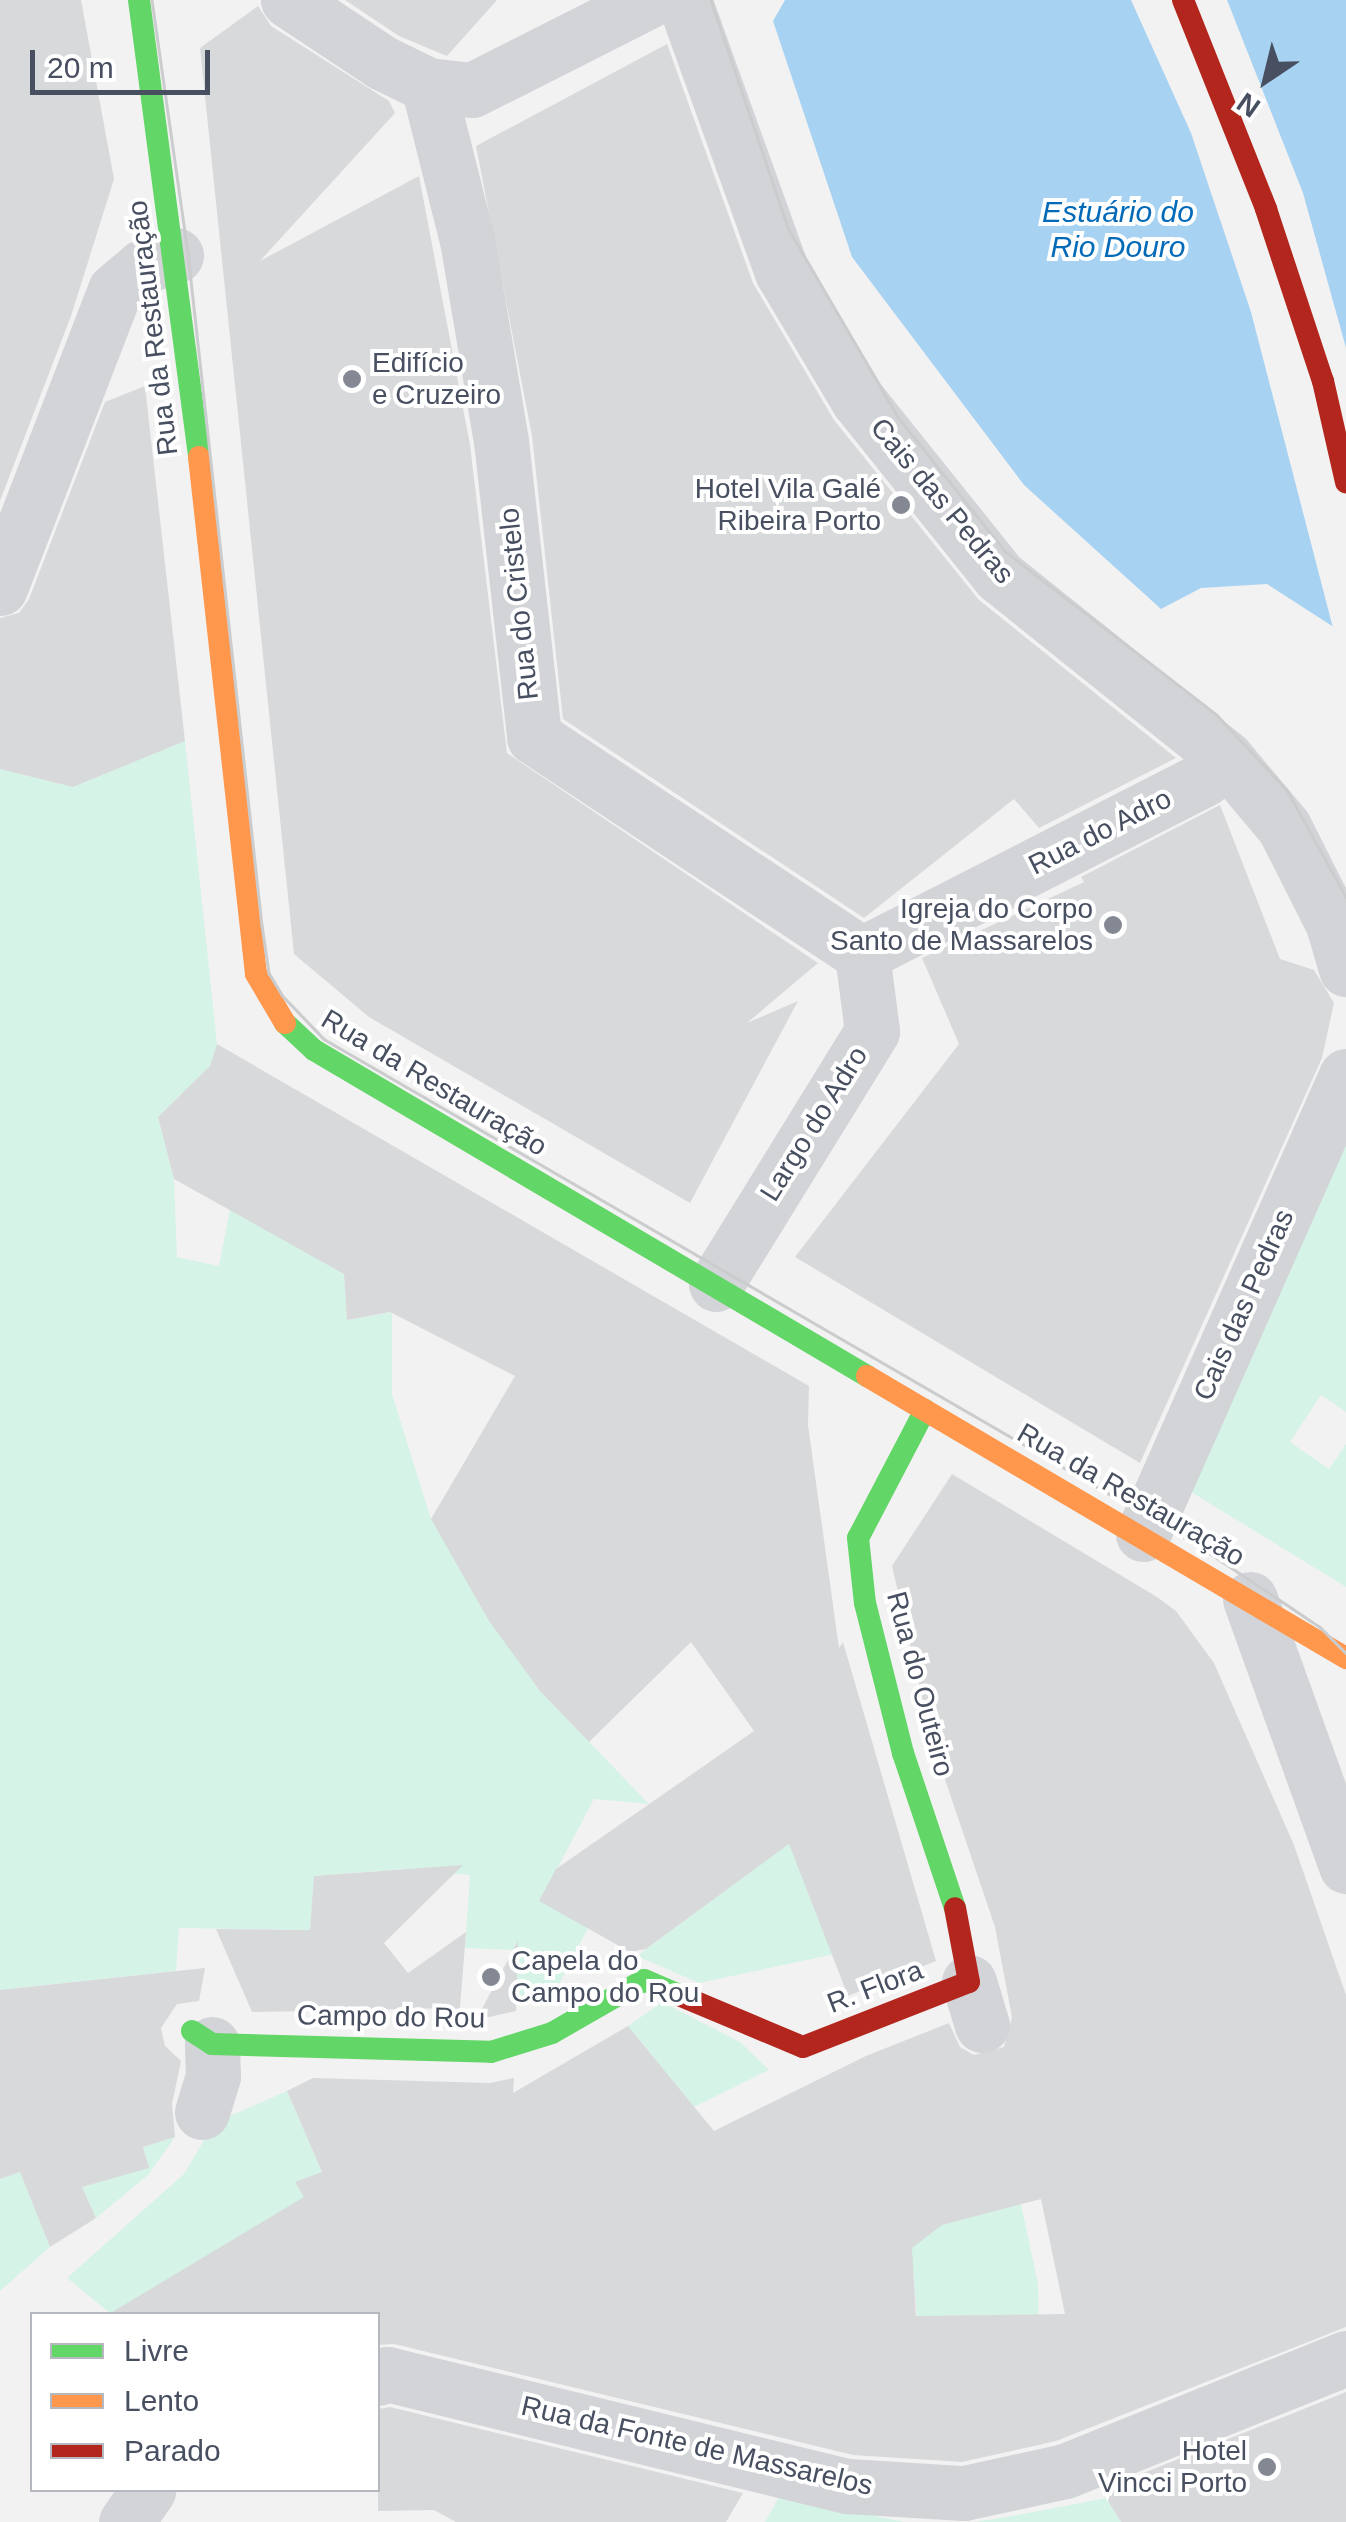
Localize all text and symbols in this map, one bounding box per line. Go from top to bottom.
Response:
scale bar [35,30,215,92]
north arrow [1216,30,1316,130]
text: 20 m [47,51,114,84]
text: N [1231,86,1266,123]
water label: Estuário do Rio Douro [1042,194,1194,264]
street label: Rua da Restauração [121,198,185,458]
place label: Edifício e Cruzeiro [372,346,501,412]
marker: Edifício e Cruzeiro [341,368,363,390]
street label: Cais das Pedras [863,412,1021,590]
place label: Hotel Vila Galé Ribeira Porto [695,472,881,538]
marker: Hotel Vila Galé Ribeira Porto [890,494,912,516]
street label: Rua do Cristelo [492,506,546,702]
street label: Rua do Adro [1022,781,1178,883]
place label: Igreja do Corpo Santo de Massarelos [830,892,1093,958]
marker: Igreja do Corpo Santo de Massarelos [1102,914,1124,936]
street label: Rua da Restauração [315,1002,553,1164]
street label: Largo do Adro [753,1040,875,1208]
street label: Cais das Pedras [1187,1204,1301,1406]
street label: Rua da Restauração [1011,1416,1251,1574]
street label: Rua do Outeiro [879,1588,961,1780]
place label: Capela do Campo do Rou [511,1944,699,2010]
street label: R. Flora [823,1953,927,2021]
marker: Capela do Campo do Rou [480,1966,502,1988]
street label: Campo do Rou [297,1999,485,2035]
legend [30,2312,380,2492]
text: Livre [124,2334,189,2367]
text: Lento [124,2384,199,2417]
street label: Rua da Fonte de Massarelos [518,2389,876,2503]
text: Parado [124,2434,221,2467]
place label: Hotel Vincci Porto [1098,2434,1247,2500]
marker: Hotel Vincci Porto [1256,2456,1278,2478]

